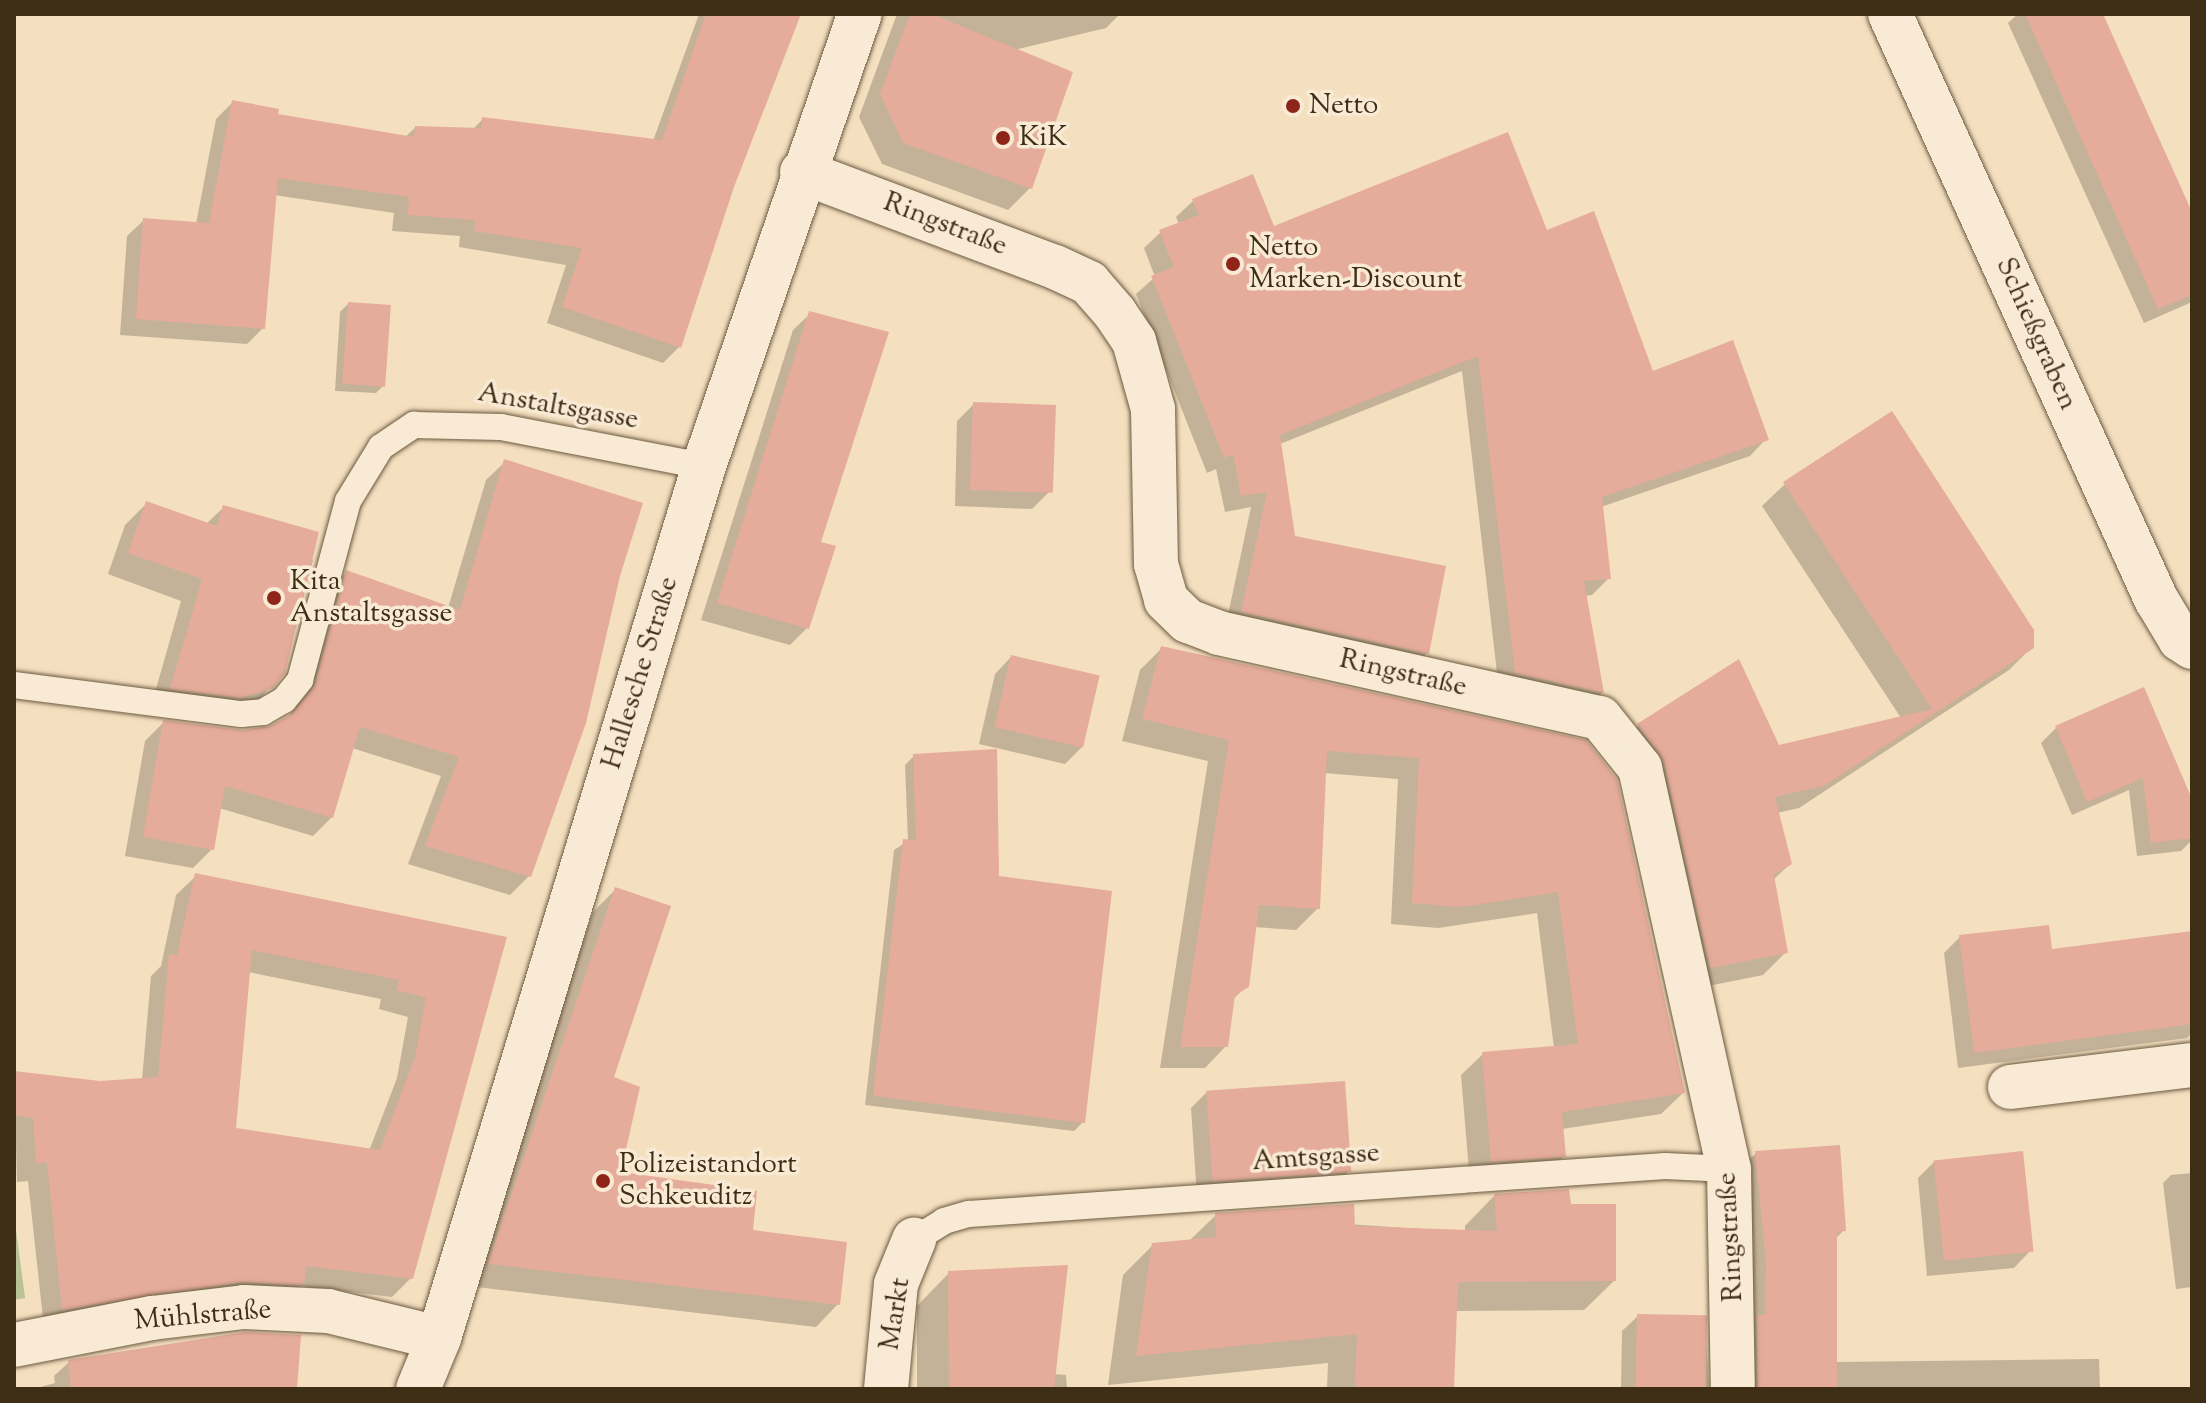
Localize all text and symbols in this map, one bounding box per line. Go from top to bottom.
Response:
place label: Netto [1309,89,1378,123]
marker: Netto [1284,97,1302,115]
place label: KiK [1019,121,1067,155]
marker: KiK [994,129,1012,147]
street label: Ringstraße [878,186,1012,264]
place label: Netto Marken-Discount [1249,231,1462,297]
street label: Schießgraben [1988,253,2084,415]
marker: Netto Marken-Discount [1224,255,1242,273]
street label: Anstaltsgasse [475,376,641,438]
place label: Kita Anstaltsgasse [290,565,453,631]
street label: Hallesche Straße [596,573,686,773]
marker: Kita Anstaltsgasse [265,589,283,607]
street label: Ringstraße [1336,643,1470,705]
street label: Amtsgasse [1251,1137,1381,1179]
place label: Polizeistandort Schkeuditz [619,1148,797,1214]
street label: Ringstraße [1711,1171,1751,1303]
marker: Polizeistandort Schkeuditz [594,1172,612,1190]
street label: Markt [874,1275,918,1353]
street label: Mühlstraße [133,1293,273,1339]

